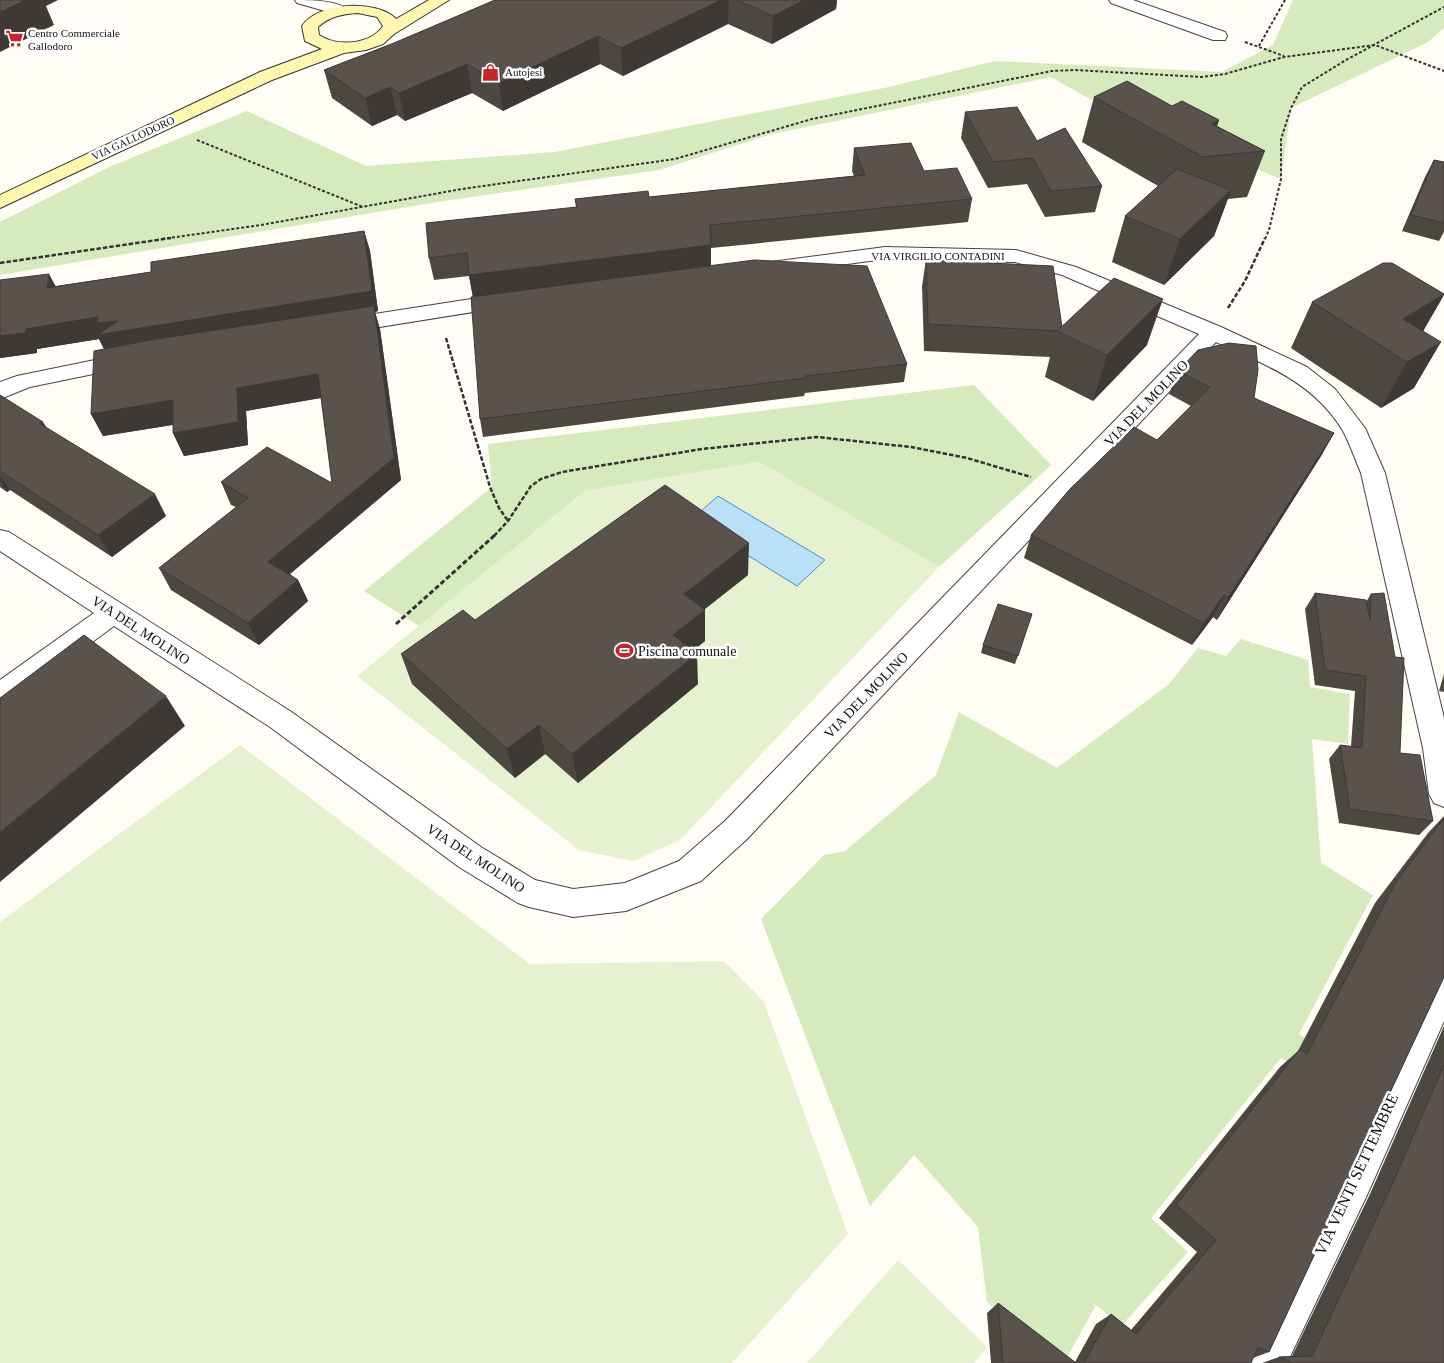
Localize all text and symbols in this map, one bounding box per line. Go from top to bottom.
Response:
place label: Centro Commerciale Gallodoro [28,27,120,52]
supermarket icon: Centro Commerciale Gallodoro [4,29,24,49]
shop icon: Autojesi [481,62,501,82]
place label: Autojesi [505,66,542,78]
street label: VIA GALLODORO [90,113,176,162]
street label: VIA VIRGILIO CONTADINI [871,250,1005,262]
street label: VIA DEL MOLINO [1101,357,1191,449]
street label: VIA DEL MOLINO [89,593,193,668]
sports icon: Piscina comunale [614,641,634,661]
place label: Piscina comunale [638,644,736,659]
street label: VIA DEL MOLINO [821,649,911,741]
street label: VIA DEL MOLINO [424,821,528,896]
street label: VIA VENTI SETTEMBRE [1311,1091,1401,1258]

